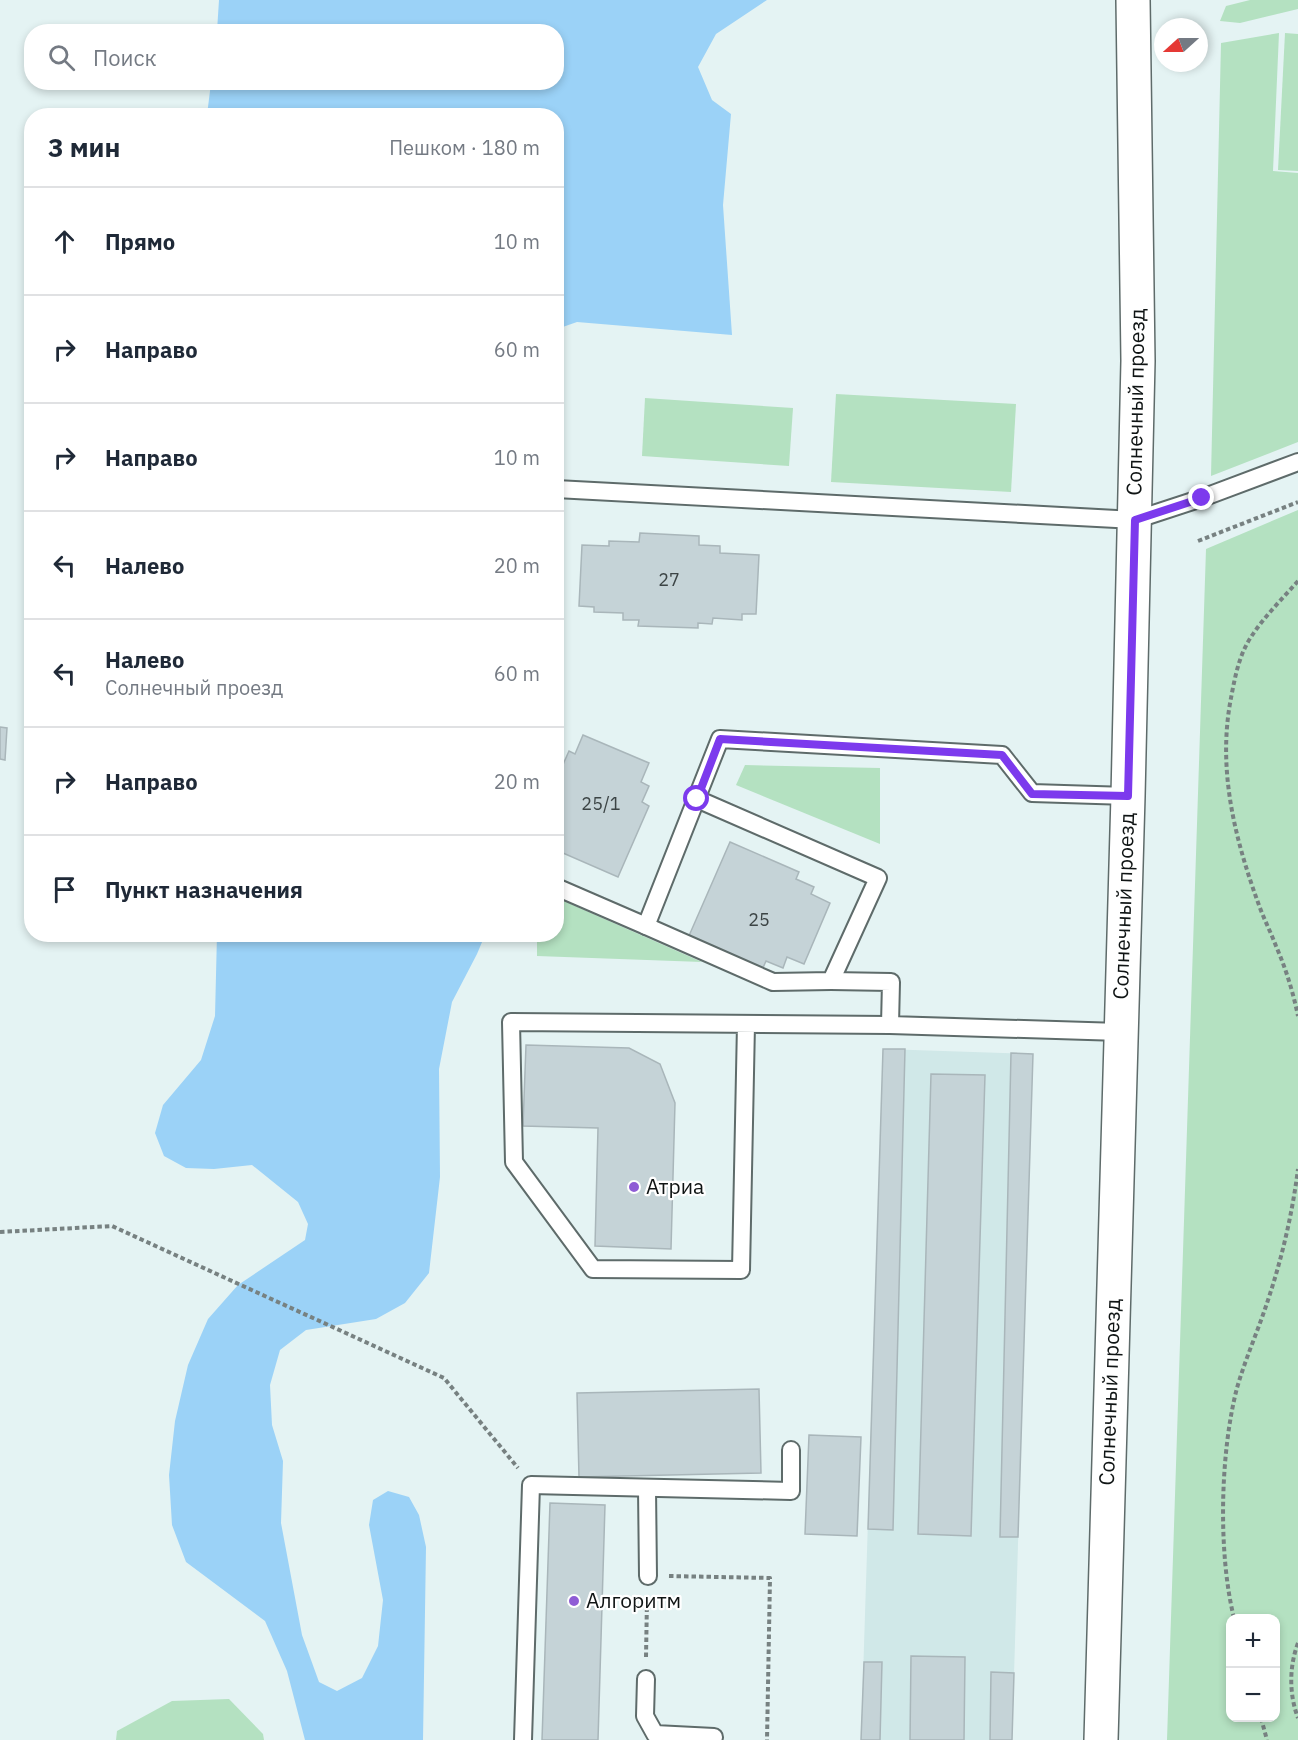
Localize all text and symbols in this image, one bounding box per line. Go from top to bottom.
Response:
north arrow [1154,18,1208,72]
search box [24,24,564,90]
icon: search [45,41,78,74]
text: Поиск [93,43,157,72]
text: 3 мин [48,130,120,164]
text: Пешком · 180 m [389,134,540,161]
icon: ahead [48,225,81,258]
text: Прямо [105,227,175,256]
text: 10 m [494,228,540,255]
street label: Солнечный проезд [1119,308,1151,496]
icon: right [48,333,81,366]
text: Направо [105,335,198,364]
text: 60 m [494,336,540,363]
icon: right [48,441,81,474]
text: Направо [105,443,198,472]
text: 10 m [494,444,540,471]
route end [1188,484,1214,510]
icon: left [48,549,81,582]
text: Налево [105,551,184,580]
text: 20 m [494,552,540,579]
house number: 27 [658,568,680,591]
text: Налево [105,645,184,674]
icon: left [48,657,81,690]
text: 60 m [494,660,540,687]
text: Солнечный проезд [105,674,283,701]
icon: right [48,765,81,798]
text: Направо [105,767,198,796]
text: 20 m [494,768,540,795]
route start [683,785,709,811]
house number: 25/1 [581,792,621,815]
street label: Солнечный проезд [1106,812,1140,1000]
icon: arrive [48,873,81,906]
text: Пункт назначения [105,875,303,904]
house number: 25 [748,908,770,931]
place label: Атриа [646,1172,704,1200]
marker: Атриа [627,1180,641,1194]
street label: Солнечный проезд [1092,1298,1126,1486]
place label: Алгоритм [586,1586,681,1614]
marker: Алгоритм [567,1594,581,1608]
map controls [1226,1614,1280,1722]
button: + [1226,1614,1280,1668]
button: − [1226,1668,1280,1722]

